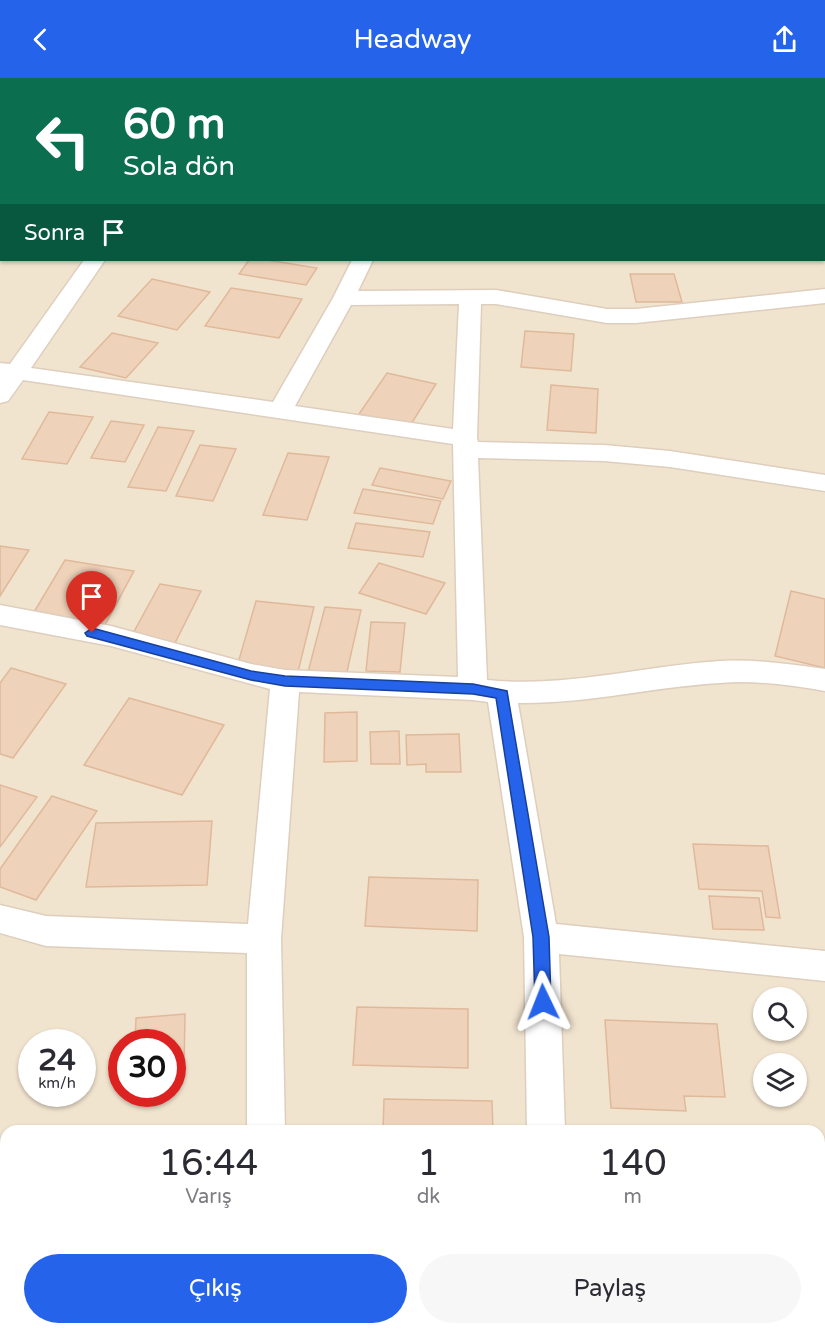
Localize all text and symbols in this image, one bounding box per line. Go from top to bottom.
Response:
icon: back [24,23,57,56]
text: Headway [353,23,472,56]
icon: share [768,23,801,56]
text: 60 m [123,99,225,150]
icon: left [24,102,102,180]
text: Sola dön [123,150,235,183]
icon: arrive [97,216,130,249]
text: Sonra [24,220,85,246]
pin [66,571,117,633]
icon: arrive [75,580,108,613]
position arrow [511,970,575,1034]
map controls [753,987,807,1107]
button: search [753,987,807,1041]
speed limit sign: 30 [108,1029,186,1107]
text: 24 [38,1042,76,1079]
button: layers [753,1053,807,1107]
text: km/h [38,1074,76,1092]
text: 16:44 [158,1142,258,1185]
text: 1 [417,1142,440,1185]
text: 140 [599,1142,667,1185]
text: Varış [185,1185,231,1209]
text: dk [417,1185,440,1209]
text: m [623,1185,642,1209]
button: Çıkış [24,1254,407,1323]
button: Paylaş [419,1254,801,1323]

